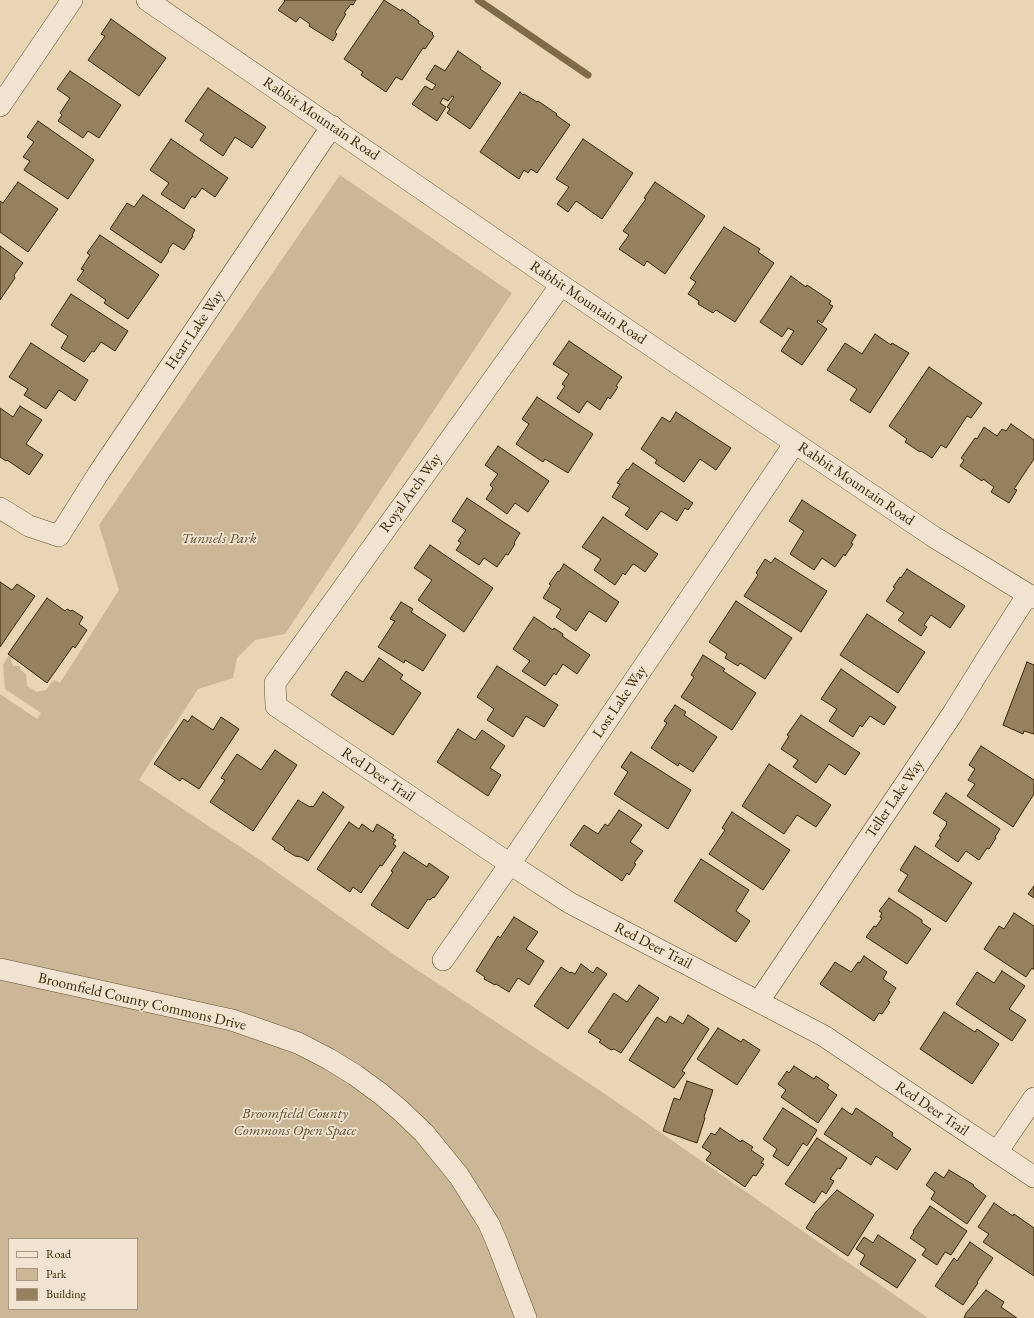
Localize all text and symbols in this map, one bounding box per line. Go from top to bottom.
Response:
street label: Rabbit Mountain Road [259,73,383,165]
street label: Rabbit Mountain Road [526,257,650,349]
street label: Heart Lake Way [162,287,228,373]
street label: Rabbit Mountain Road [794,438,918,530]
street label: Royal Arch Way [376,450,446,536]
park label: Tunnels Park [181,530,257,548]
street label: Lost Lake Way [589,662,651,742]
street label: Red Deer Trail [338,744,418,806]
street label: Teller Lake Way [862,756,928,842]
street label: Red Deer Trail [611,919,695,973]
street label: Broomfield County Commons Drive [36,969,248,1035]
street label: Red Deer Trail [892,1078,972,1140]
park label: Broomfield County Commons Open Space [234,1105,356,1140]
legend [8,1238,138,1310]
text: Road [46,1246,71,1262]
text: Park [46,1266,66,1282]
text: Building [46,1286,86,1302]

